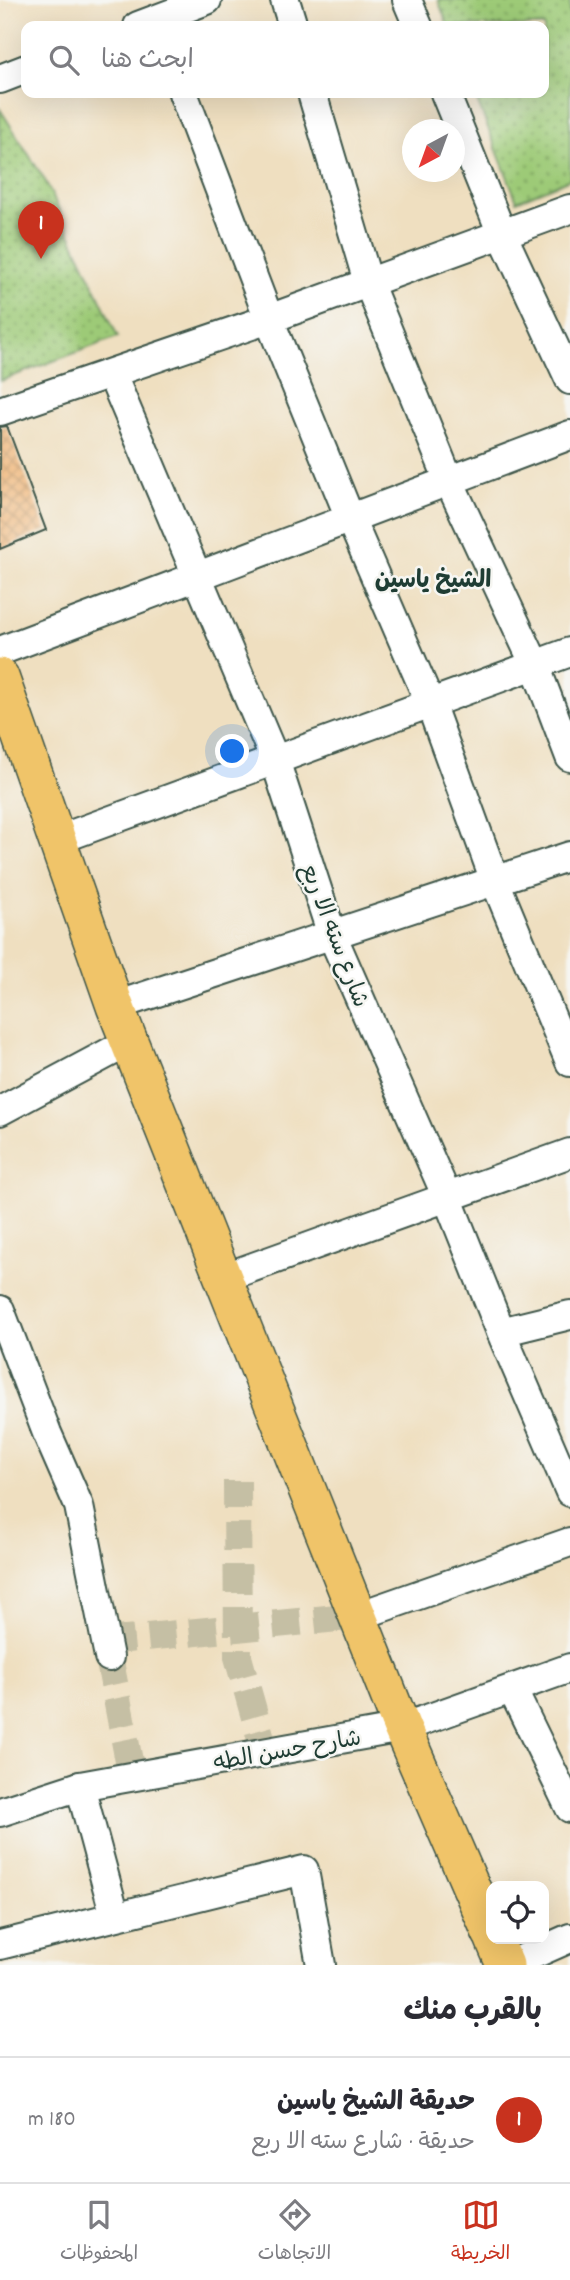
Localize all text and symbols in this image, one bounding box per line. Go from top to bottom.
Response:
search box [21,21,549,98]
icon: search [45,41,83,79]
text: ابحث هنا [101,43,194,80]
north arrow [402,119,465,182]
pin: 1 [18,201,64,259]
district label: الشيخ ياسين [375,565,491,599]
your location [215,734,249,768]
street label: شارع سته الا ربع [290,859,375,1013]
street label: شارح حسن الطه [211,1723,364,1782]
map controls [486,1881,549,1944]
button: locate [486,1881,549,1944]
text: بالقرب منك [404,1992,542,2035]
text: حديقة الشيخ ياسين [277,2085,475,2122]
text: 180 m [28,2104,76,2137]
text: 1 [516,2104,522,2137]
text: حديقة · شارع سته الا ربع [251,2127,475,2160]
tab: المحفوظات [60,2196,138,2269]
tab: الاتجاهات [258,2196,331,2269]
tab: الخريطة [451,2196,510,2269]

